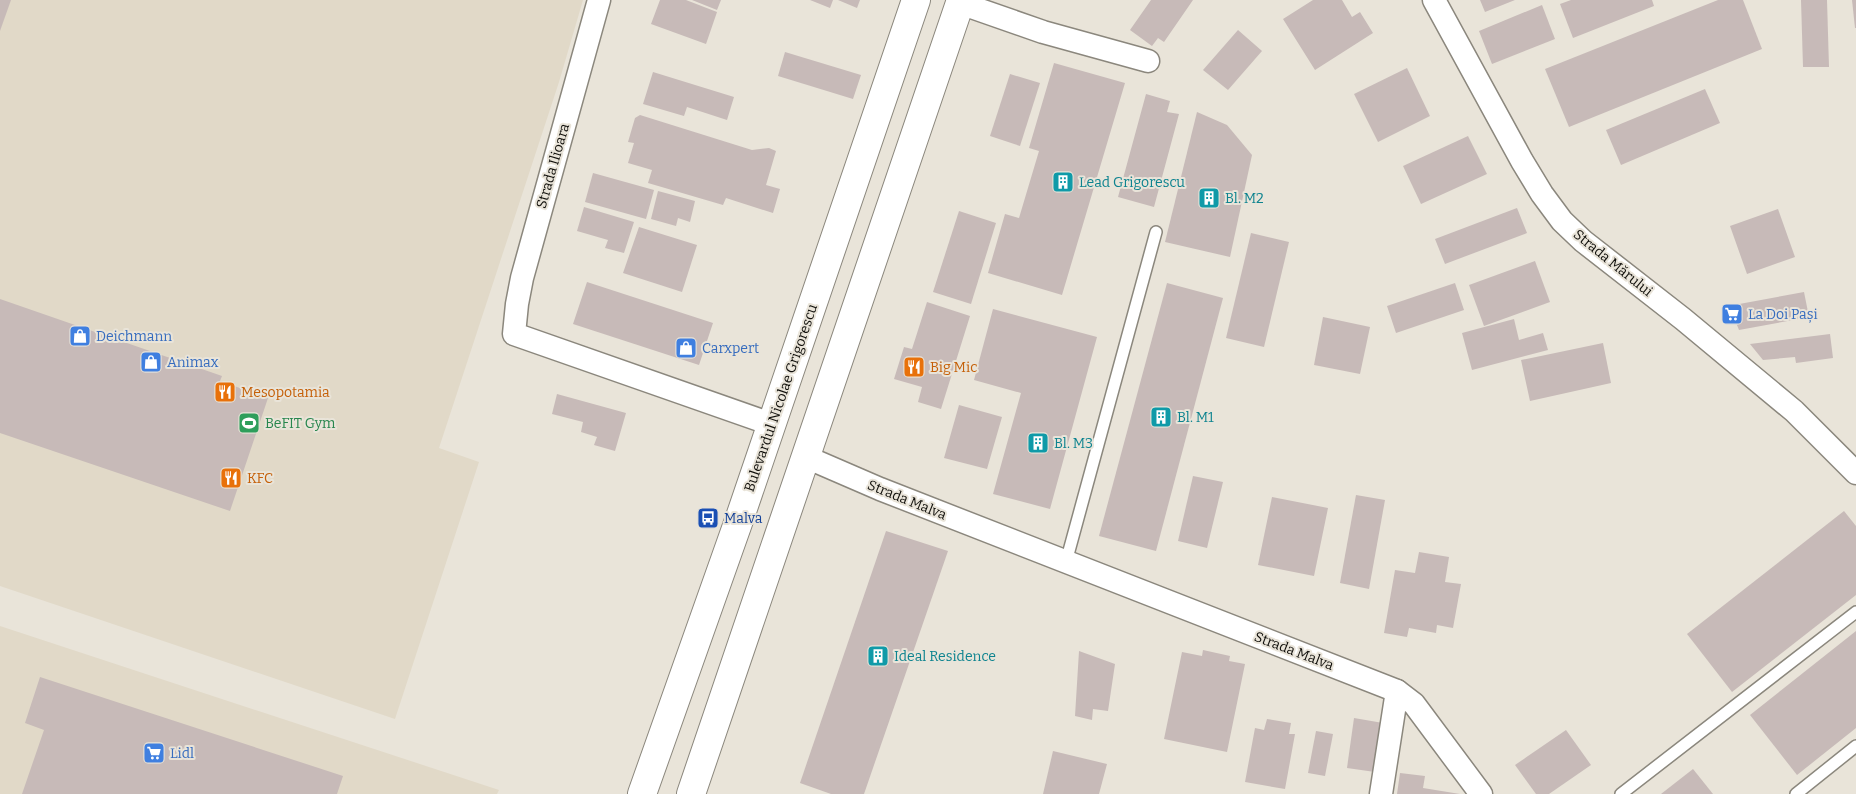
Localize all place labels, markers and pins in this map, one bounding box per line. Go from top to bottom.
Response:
building icon: Lead Grigorescu [1051,170,1075,194]
place label: Lead Grigorescu [1079,174,1185,191]
building icon: Bl. M2 [1197,186,1221,210]
place label: Bl. M2 [1225,190,1264,207]
supermarket icon: La Doi Pași [1720,302,1744,326]
place label: La Doi Pași [1748,306,1818,324]
shop icon: Deichmann [68,324,92,348]
place label: Deichmann [96,328,172,345]
shop icon: Carxpert [674,336,698,360]
place label: Carxpert [702,340,759,357]
shop icon: Animax [139,350,163,374]
place label: Animax [167,354,219,371]
restaurant icon: Big Mic [902,355,926,379]
place label: Big Mic [930,359,977,376]
restaurant icon: Mesopotamia [213,380,237,404]
place label: Mesopotamia [241,384,330,401]
building icon: Bl. M1 [1149,405,1173,429]
place label: Bl. M1 [1177,409,1214,426]
sports icon: BeFIT Gym [237,411,261,435]
place label: BeFIT Gym [265,415,336,432]
building icon: Bl. M3 [1026,431,1050,455]
place label: Bl. M3 [1054,435,1093,452]
restaurant icon: KFC [219,466,243,490]
place label: KFC [247,470,273,487]
bus stop icon: Malva [696,506,720,530]
place label: Malva [724,510,763,527]
building icon: Ideal Residence [866,644,890,668]
place label: Ideal Residence [894,648,996,665]
supermarket icon: Lidl [142,741,166,765]
place label: Lidl [170,745,194,762]

